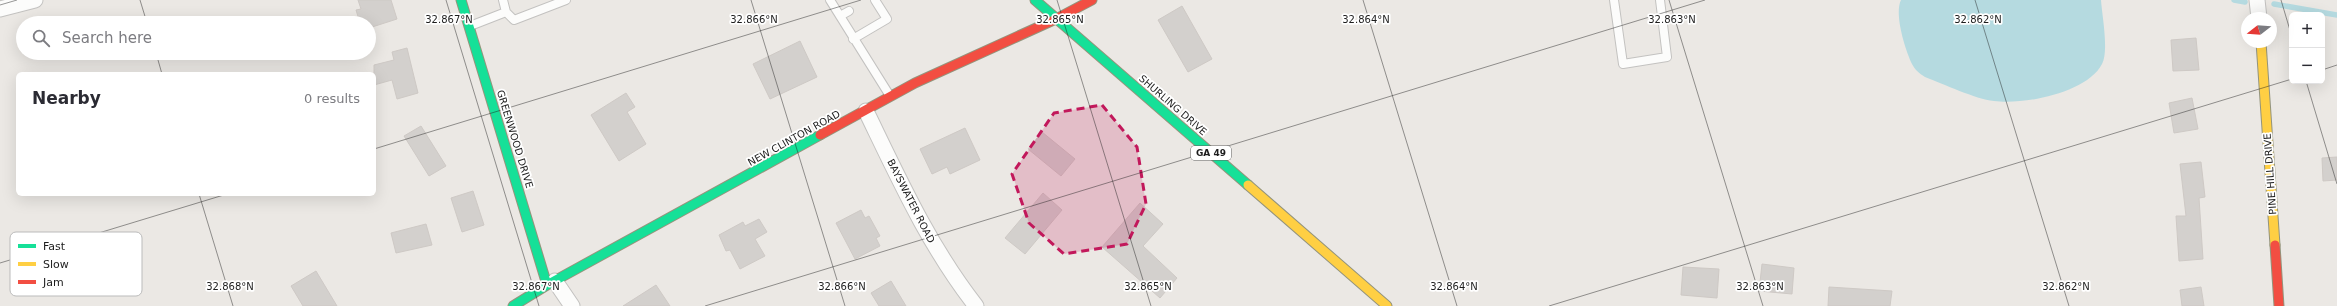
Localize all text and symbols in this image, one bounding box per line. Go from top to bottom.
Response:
north arrow [2241,12,2277,48]
map controls [2289,12,2325,84]
button: + [2289,12,2325,48]
text: 32.867°N [425,14,473,25]
text: 32.866°N [730,14,778,25]
text: 32.865°N [1036,14,1084,25]
text: 32.864°N [1342,14,1390,25]
text: 32.863°N [1648,14,1696,25]
text: 32.862°N [1954,14,2002,25]
search box [16,16,376,60]
icon: search [30,27,52,49]
text: Search here [62,29,152,47]
button: − [2289,48,2325,84]
street label: SHURLING DRIVE [1137,73,1209,137]
text: Nearby [32,88,101,108]
street label: GREENWOOD DRIVE [495,89,535,189]
text: 0 results [304,91,360,106]
street label: NEW CLINTON ROAD [746,108,842,168]
street label: PINE HILL DRIVE [2262,133,2278,215]
road number: GA 49 [1191,146,1231,160]
street label: BAYSWATER ROAD [885,157,937,245]
legend [10,232,142,296]
text: Fast [43,240,66,253]
text: Slow [43,258,69,271]
text: Jam [42,276,64,289]
text: 32.868°N [206,281,254,292]
text: 32.867°N [512,281,560,292]
text: 32.866°N [818,281,866,292]
text: 32.865°N [1124,281,1172,292]
text: 32.864°N [1430,281,1478,292]
text: 32.863°N [1736,281,1784,292]
text: 32.862°N [2042,281,2090,292]

